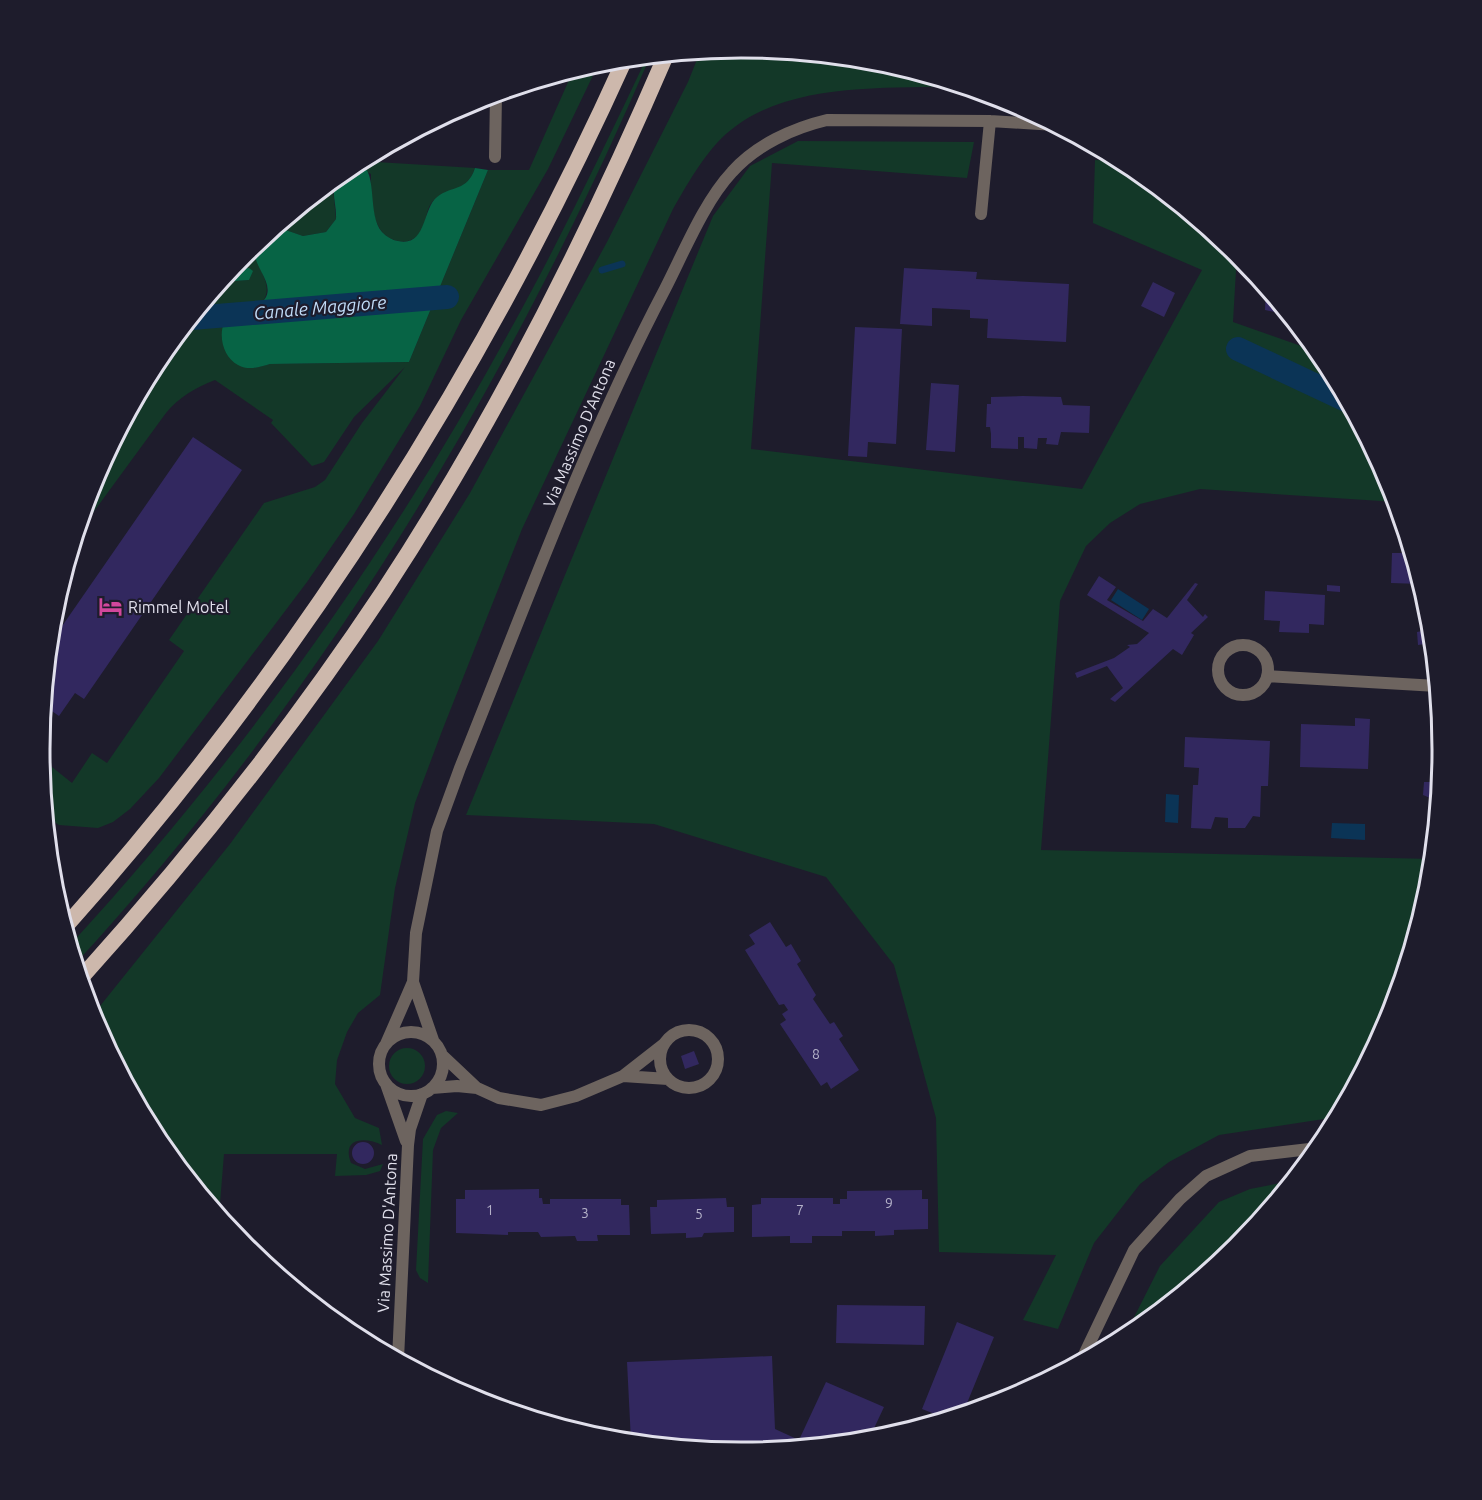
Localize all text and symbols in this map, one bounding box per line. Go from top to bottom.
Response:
water label: Canale Maggiore [253,291,387,323]
street label: Via Massimo D'Antona [540,356,618,510]
hotel icon: Rimmel Motel [97,594,123,620]
place label: Rimmel Motel [128,598,229,616]
house number: 8 [812,1046,820,1062]
street label: Via Massimo D'Antona [374,1153,400,1313]
house number: 9 [885,1195,893,1211]
house number: 1 [486,1202,494,1218]
house number: 7 [796,1202,804,1218]
house number: 3 [581,1205,589,1221]
house number: 5 [695,1206,703,1222]

